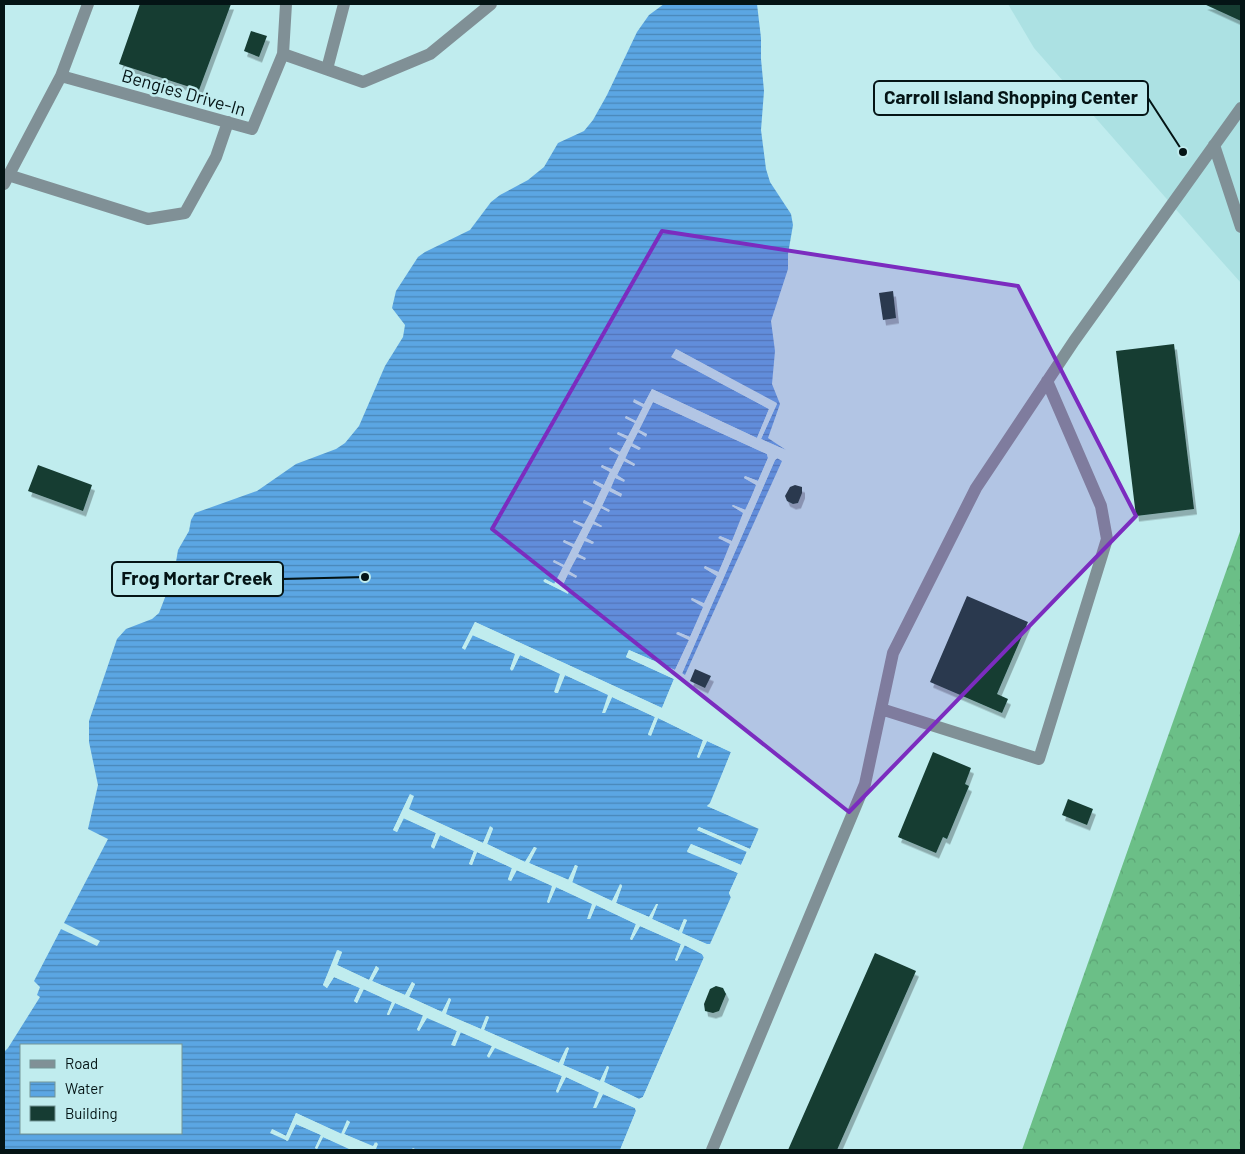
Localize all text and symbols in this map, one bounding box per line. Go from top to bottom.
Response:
street label: Bengies Drive-In [119,64,249,120]
callout: Carroll Island Shopping Center [874,81,1148,115]
text: Carroll Island Shopping Center [884,85,1139,108]
callout: Frog Mortar Creek [112,562,283,596]
text: Frog Mortar Creek [121,566,273,589]
legend [20,1044,182,1134]
text: Road [65,1054,98,1072]
text: Water [65,1079,104,1097]
text: Building [65,1104,118,1122]

